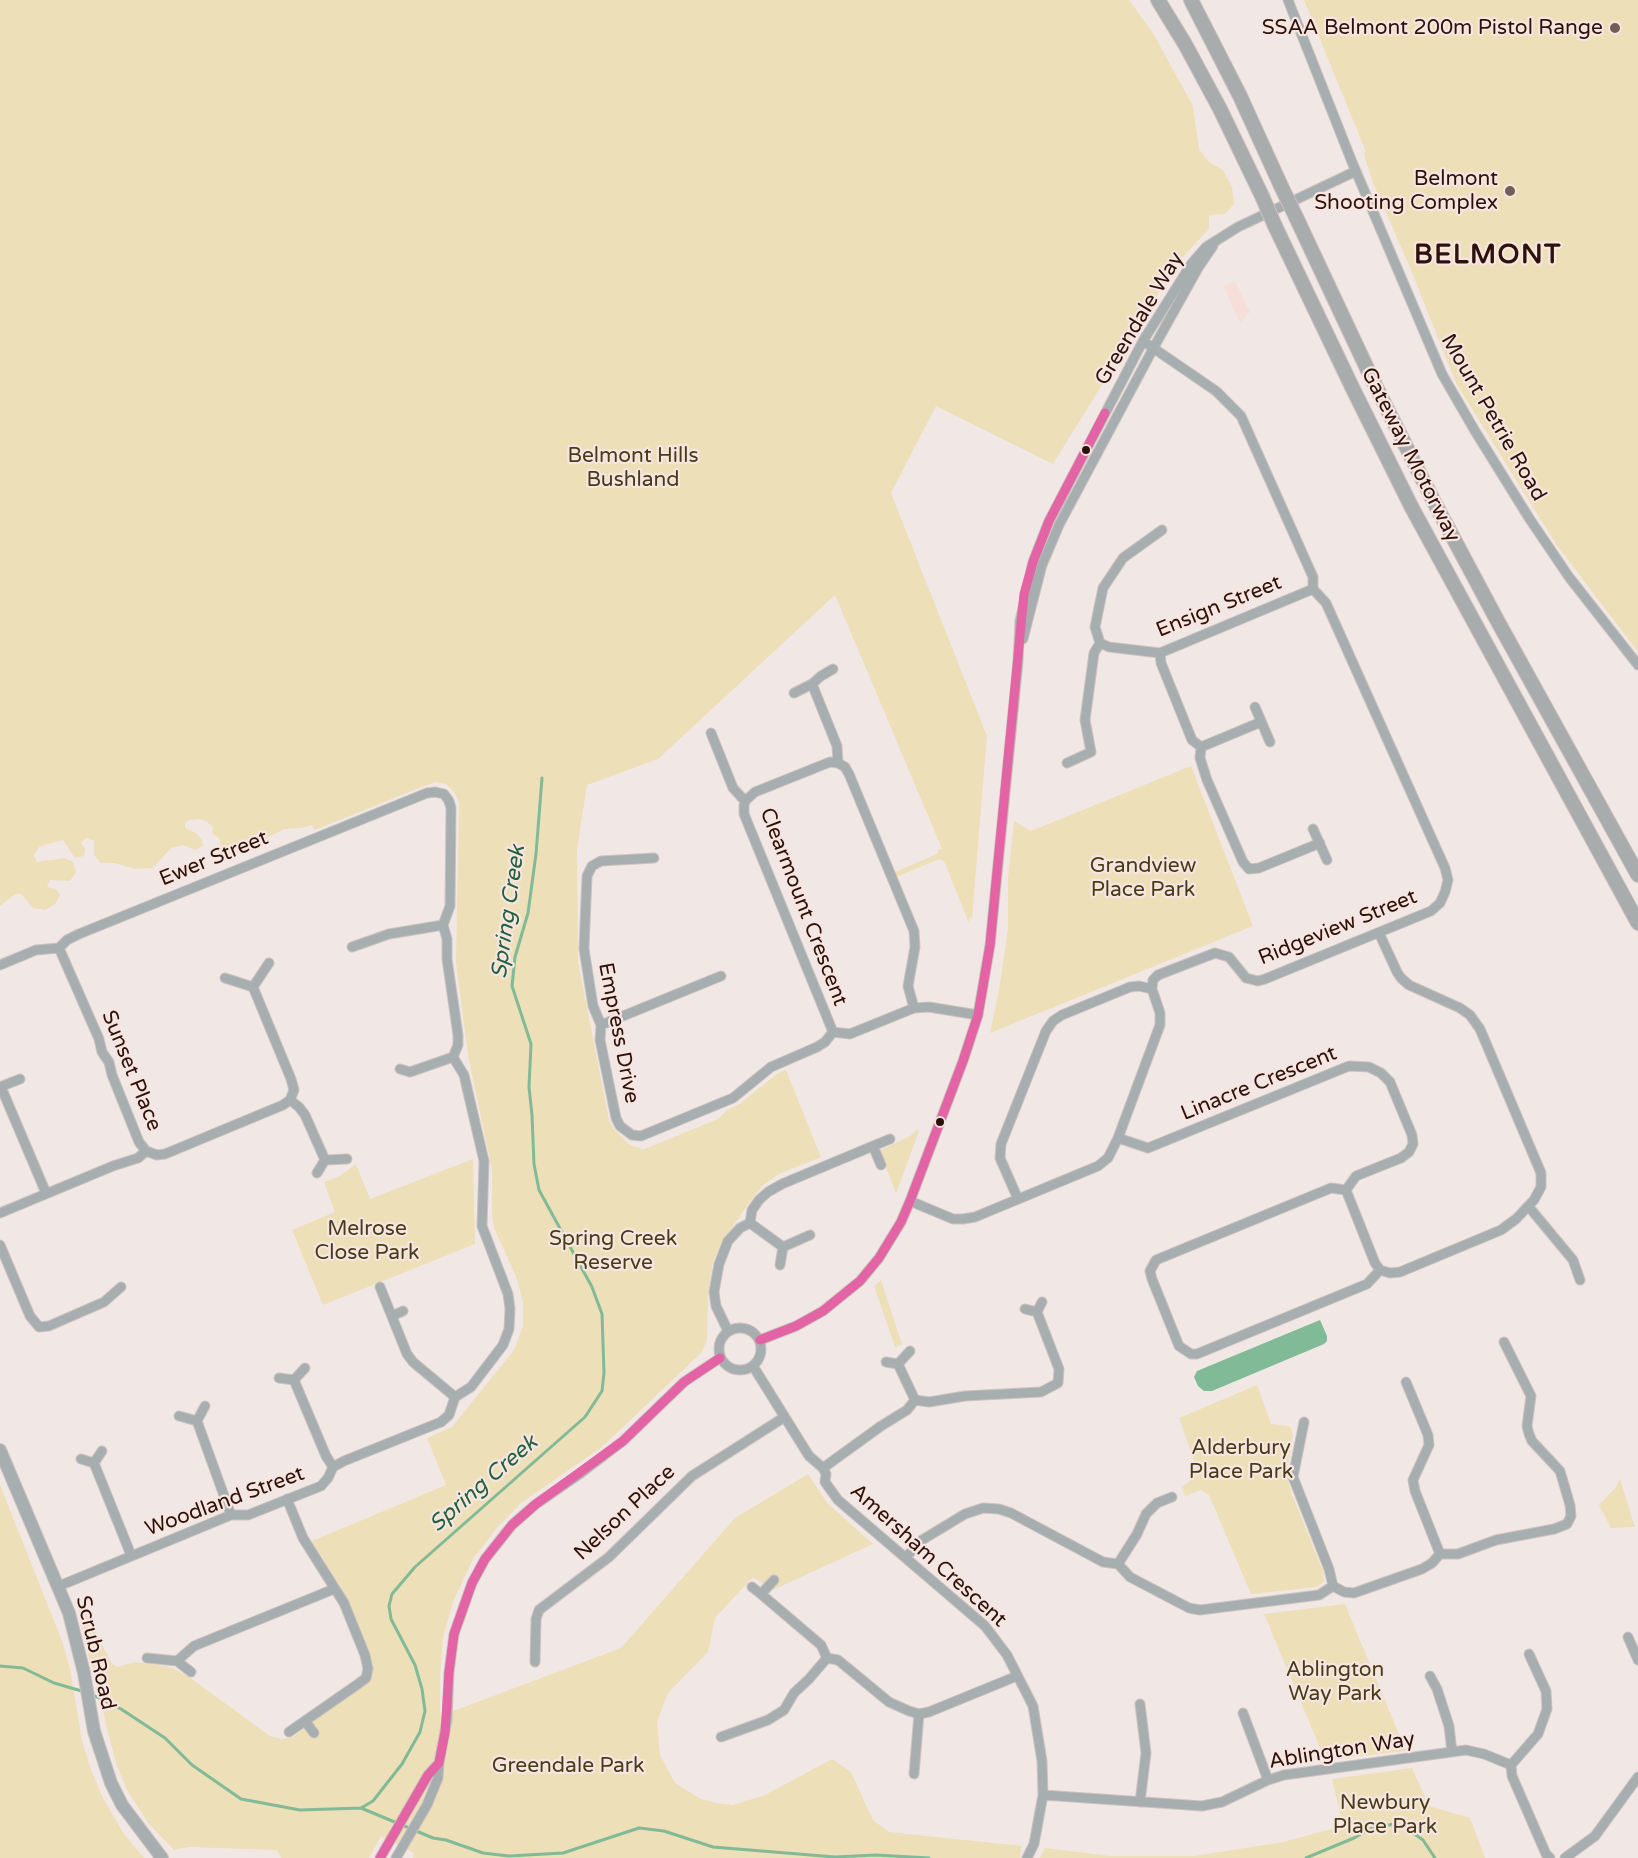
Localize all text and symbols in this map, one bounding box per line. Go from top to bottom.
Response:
place label: SSAA Belmont 200m Pistol Range [1262,15,1603,41]
marker: SSAA Belmont 200m Pistol Range [1608,21,1622,35]
place label: Belmont Shooting Complex [1314,166,1498,216]
marker: Belmont Shooting Complex [1503,184,1517,198]
district label: BELMONT [1414,240,1562,272]
street label: Greendale Way [1090,248,1190,390]
street label: Mount Petrie Road [1435,330,1551,506]
street label: Gateway Motorway [1355,363,1465,547]
park label: Belmont Hills Bushland [567,443,699,493]
unlabelled marker [1080,444,1092,456]
street label: Ensign Street [1153,570,1285,644]
street label: Clearmount Crescent [754,804,852,1010]
street label: Ewer Street [156,826,272,892]
water label: Spring Creek [487,844,531,980]
park label: Grandview Place Park [1090,853,1196,903]
street label: Ridgeview Street [1255,885,1421,971]
street label: Empress Drive [592,961,644,1105]
street label: Sunset Place [95,1007,167,1135]
street label: Linacre Crescent [1177,1041,1341,1127]
unlabelled marker [934,1116,946,1128]
park label: Melrose Close Park [315,1216,419,1266]
park label: Spring Creek Reserve [549,1226,677,1276]
water label: Spring Creek [425,1430,543,1538]
park label: Alderbury Place Park [1189,1435,1293,1485]
street label: Nelson Place [569,1460,681,1566]
street label: Woodland Street [142,1461,308,1543]
street label: Amersham Crescent [845,1479,1011,1633]
street label: Scrub Road [70,1593,120,1713]
park label: Ablington Way Park [1286,1657,1384,1707]
street label: Ablington Way [1267,1727,1417,1775]
park label: Greendale Park [492,1753,644,1779]
park label: Newbury Place Park [1333,1790,1437,1840]

